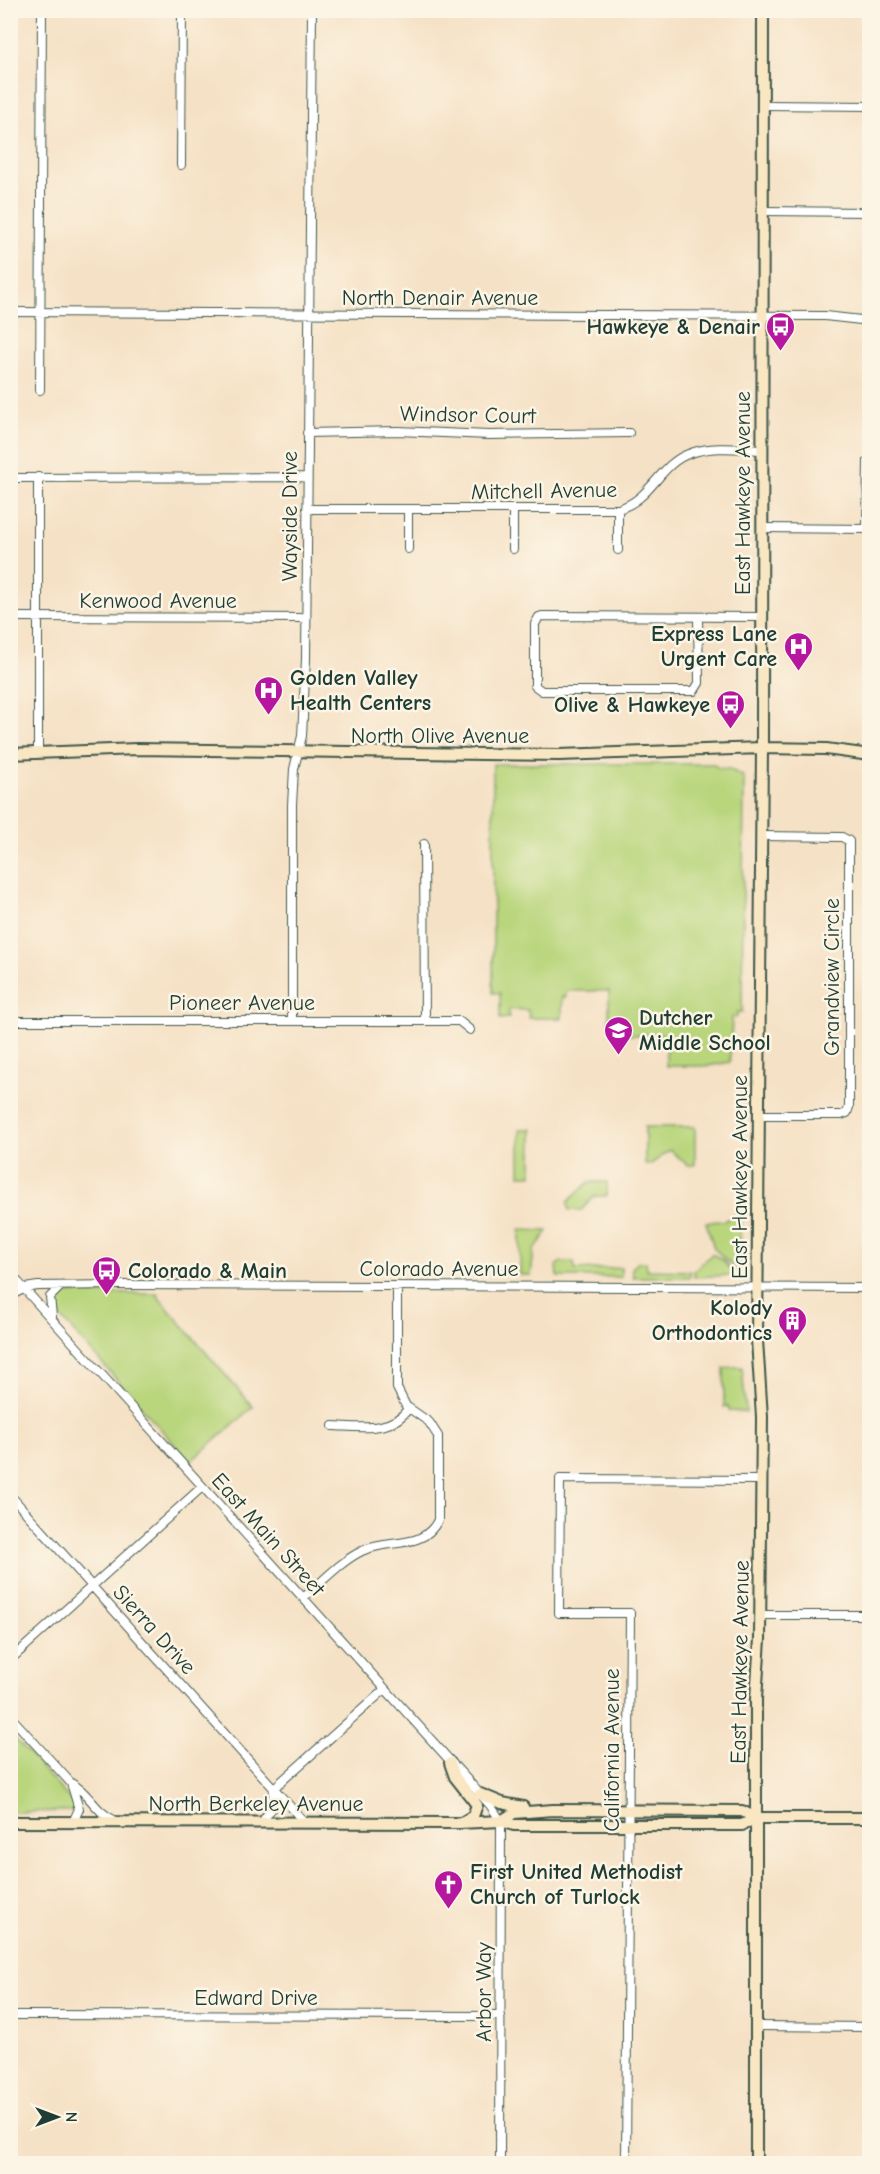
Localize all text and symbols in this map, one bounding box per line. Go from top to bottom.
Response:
street label: North Denair Avenue [342,285,538,311]
bus stop icon: Hawkeye & Denair [765,310,797,352]
place label: Hawkeye & Denair [587,314,760,340]
street label: East Hawkeye Avenue [730,391,756,595]
street label: Windsor Court [400,401,537,429]
street label: Wayside Drive [277,451,303,581]
street label: Mitchell Avenue [471,477,617,505]
street label: Kenwood Avenue [79,588,237,614]
place label: Express Lane Urgent Care [651,621,777,672]
hospital icon: Express Lane Urgent Care [782,630,814,672]
place label: Golden Valley Health Centers [290,665,431,716]
hospital icon: Golden Valley Health Centers [253,674,285,716]
bus stop icon: Olive & Hawkeye [715,688,747,730]
place label: Olive & Hawkeye [554,692,710,718]
street label: North Olive Avenue [351,723,529,749]
street label: Grandview Circle [819,898,845,1056]
street label: Pioneer Avenue [169,990,315,1016]
place label: Dutcher Middle School [639,1005,771,1056]
school or university icon: Dutcher Middle School [602,1014,634,1056]
street label: East Hawkeye Avenue [727,1075,753,1279]
bus stop icon: Colorado & Main [91,1254,123,1296]
street label: Colorado Avenue [360,1256,518,1282]
place label: Colorado & Main [128,1258,287,1284]
place label: Kolody Orthodontics [652,1295,773,1346]
building icon: Kolody Orthodontics [777,1304,809,1346]
street label: East Main Street [206,1468,331,1602]
street label: East Hawkeye Avenue [725,1560,755,1764]
street label: Sierra Drive [107,1580,201,1680]
street label: California Avenue [599,1668,625,1832]
street label: North Berkeley Avenue [149,1791,363,1817]
place label: First United Methodist Church of Turlock [470,1859,683,1910]
church icon: First United Methodist Church of Turlock [433,1868,465,1910]
street label: Arbor Way [471,1942,497,2042]
street label: Edward Drive [194,1985,318,2011]
north arrow [27,2087,87,2147]
text: N [62,2112,80,2122]

